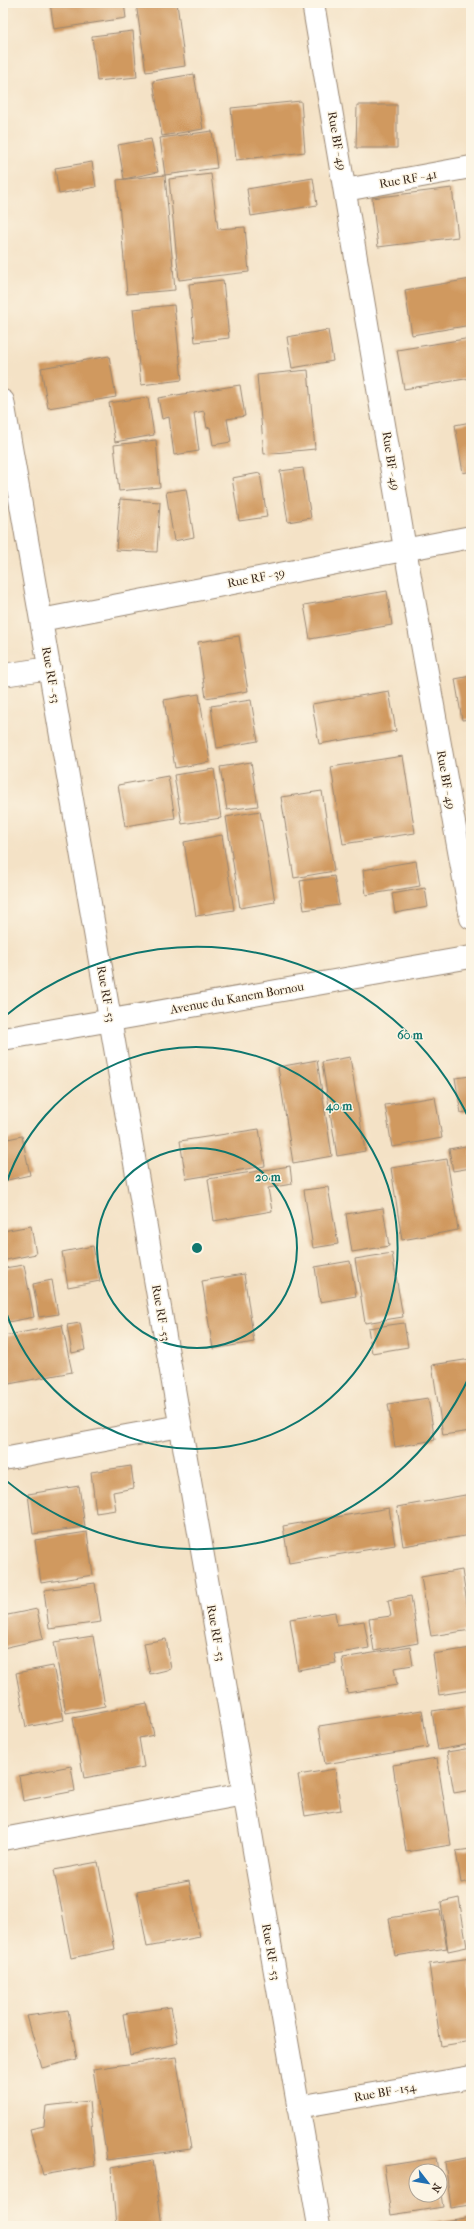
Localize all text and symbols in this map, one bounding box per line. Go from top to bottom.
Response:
street label: Rue BF - 49 [325,110,349,172]
street label: Rue RF - 41 [378,167,438,191]
street label: Rue BF - 49 [379,430,403,492]
street label: Rue RF - 39 [226,566,286,590]
street label: Rue RF - 53 [39,646,63,704]
street label: Rue BF - 49 [434,749,458,811]
street label: Rue RF - 53 [94,965,118,1023]
street label: Avenue du Kanem Bornou [168,979,305,1017]
text: 60 m [397,1028,424,1042]
text: 40 m [325,1099,353,1114]
text: 20 m [255,1170,282,1184]
centre of rings [190,1241,204,1255]
street label: Rue RF - 53 [149,1284,173,1342]
street label: Rue RF - 53 [204,1604,228,1662]
street label: Rue RF - 53 [259,1923,283,1981]
street label: Rue BF - 154 [353,2080,418,2104]
north arrow [408,2163,448,2203]
text: N [428,2181,444,2195]

